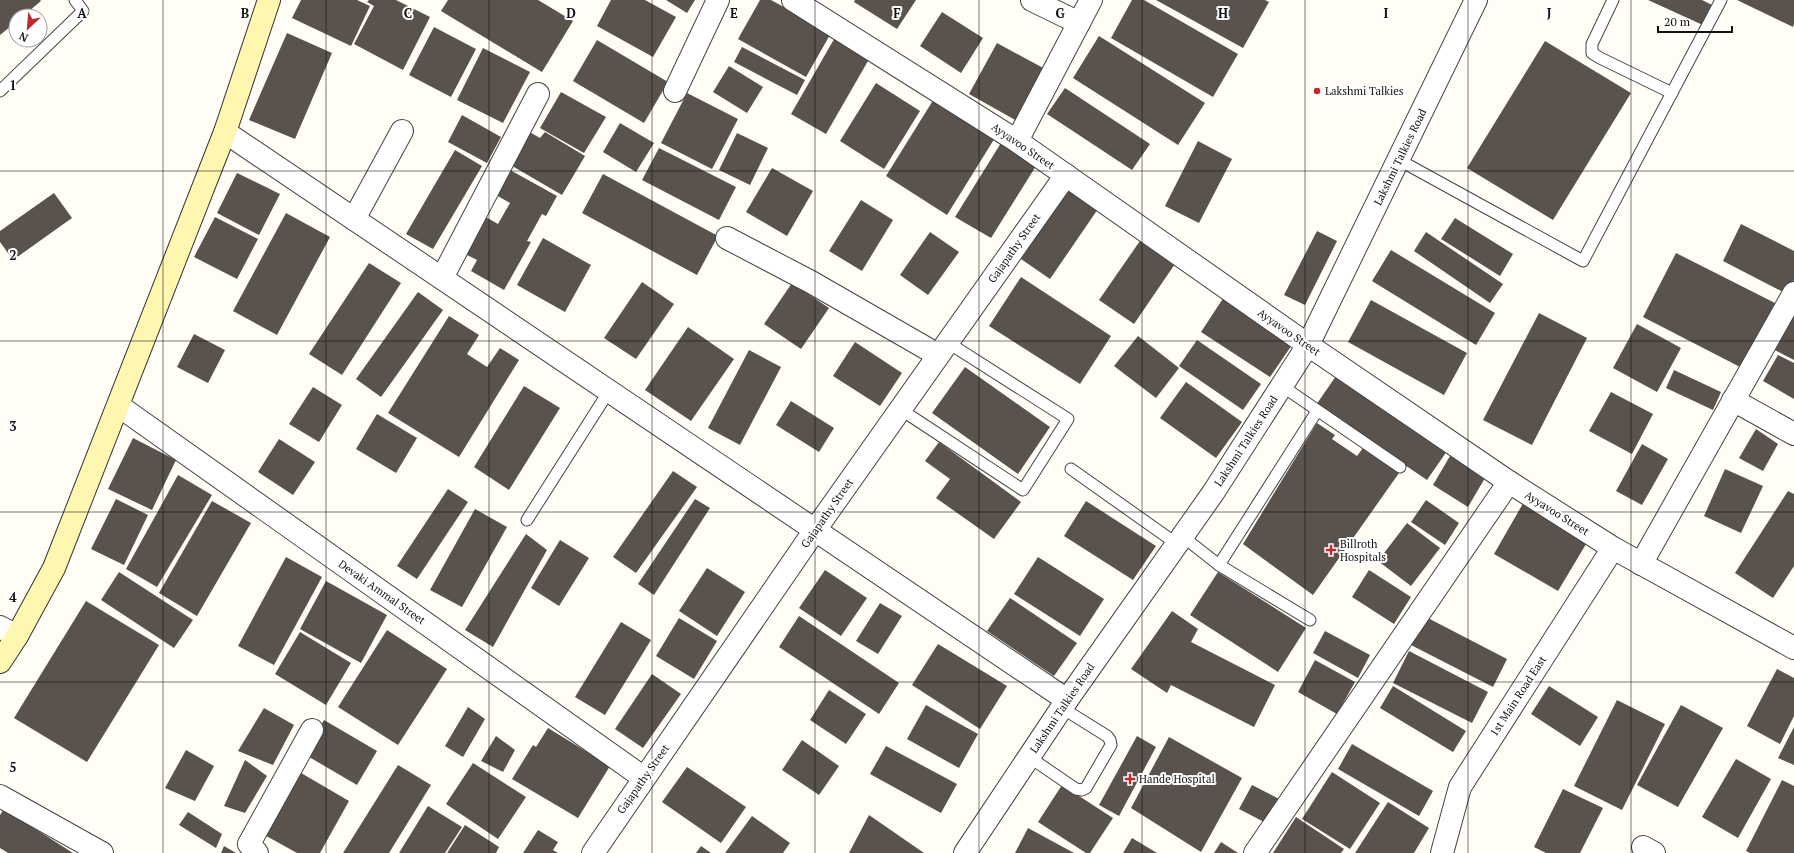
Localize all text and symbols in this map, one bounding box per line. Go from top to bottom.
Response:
text: A [77,4,87,22]
text: B [241,4,249,22]
text: C [404,4,412,22]
text: D [566,4,576,22]
text: E [730,4,738,22]
text: F [893,4,901,22]
text: G [1055,4,1065,22]
text: H [1218,4,1228,22]
text: I [1384,4,1389,22]
text: J [1547,4,1552,22]
north arrow [8,8,48,48]
scale bar [1658,8,1732,34]
text: 20 m [1664,14,1691,29]
text: N [16,29,30,45]
text: 1 [9,76,17,94]
place label: Lakshmi Talkies [1325,84,1404,98]
marker: Lakshmi Talkies [1312,86,1322,96]
street label: Lakshmi Talkies Road [1371,106,1429,208]
street label: Ayyavoo Street [989,120,1057,172]
street label: Gajapathy Street [985,211,1043,285]
text: 2 [9,246,17,264]
street label: Ayyavoo Street [1255,305,1323,359]
street label: Lakshmi Talkies Road [1211,393,1281,489]
text: 3 [9,417,17,435]
street label: Gajapathy Street [798,476,856,550]
street label: Ayyavoo Street [1522,488,1592,538]
place label: Billroth Hospitals [1340,537,1386,564]
marker: Billroth Hospitals [1325,544,1337,556]
street label: Devaki Ammal Street [336,557,428,627]
text: 4 [9,588,17,606]
street label: 1st Main Road East [1487,653,1549,739]
street label: Lakshmi Talkies Road [1027,660,1097,756]
street label: Gajapathy Street [614,742,672,816]
text: 5 [9,758,17,776]
place label: Hande Hospital [1139,772,1215,786]
marker: Hande Hospital [1124,773,1136,785]

